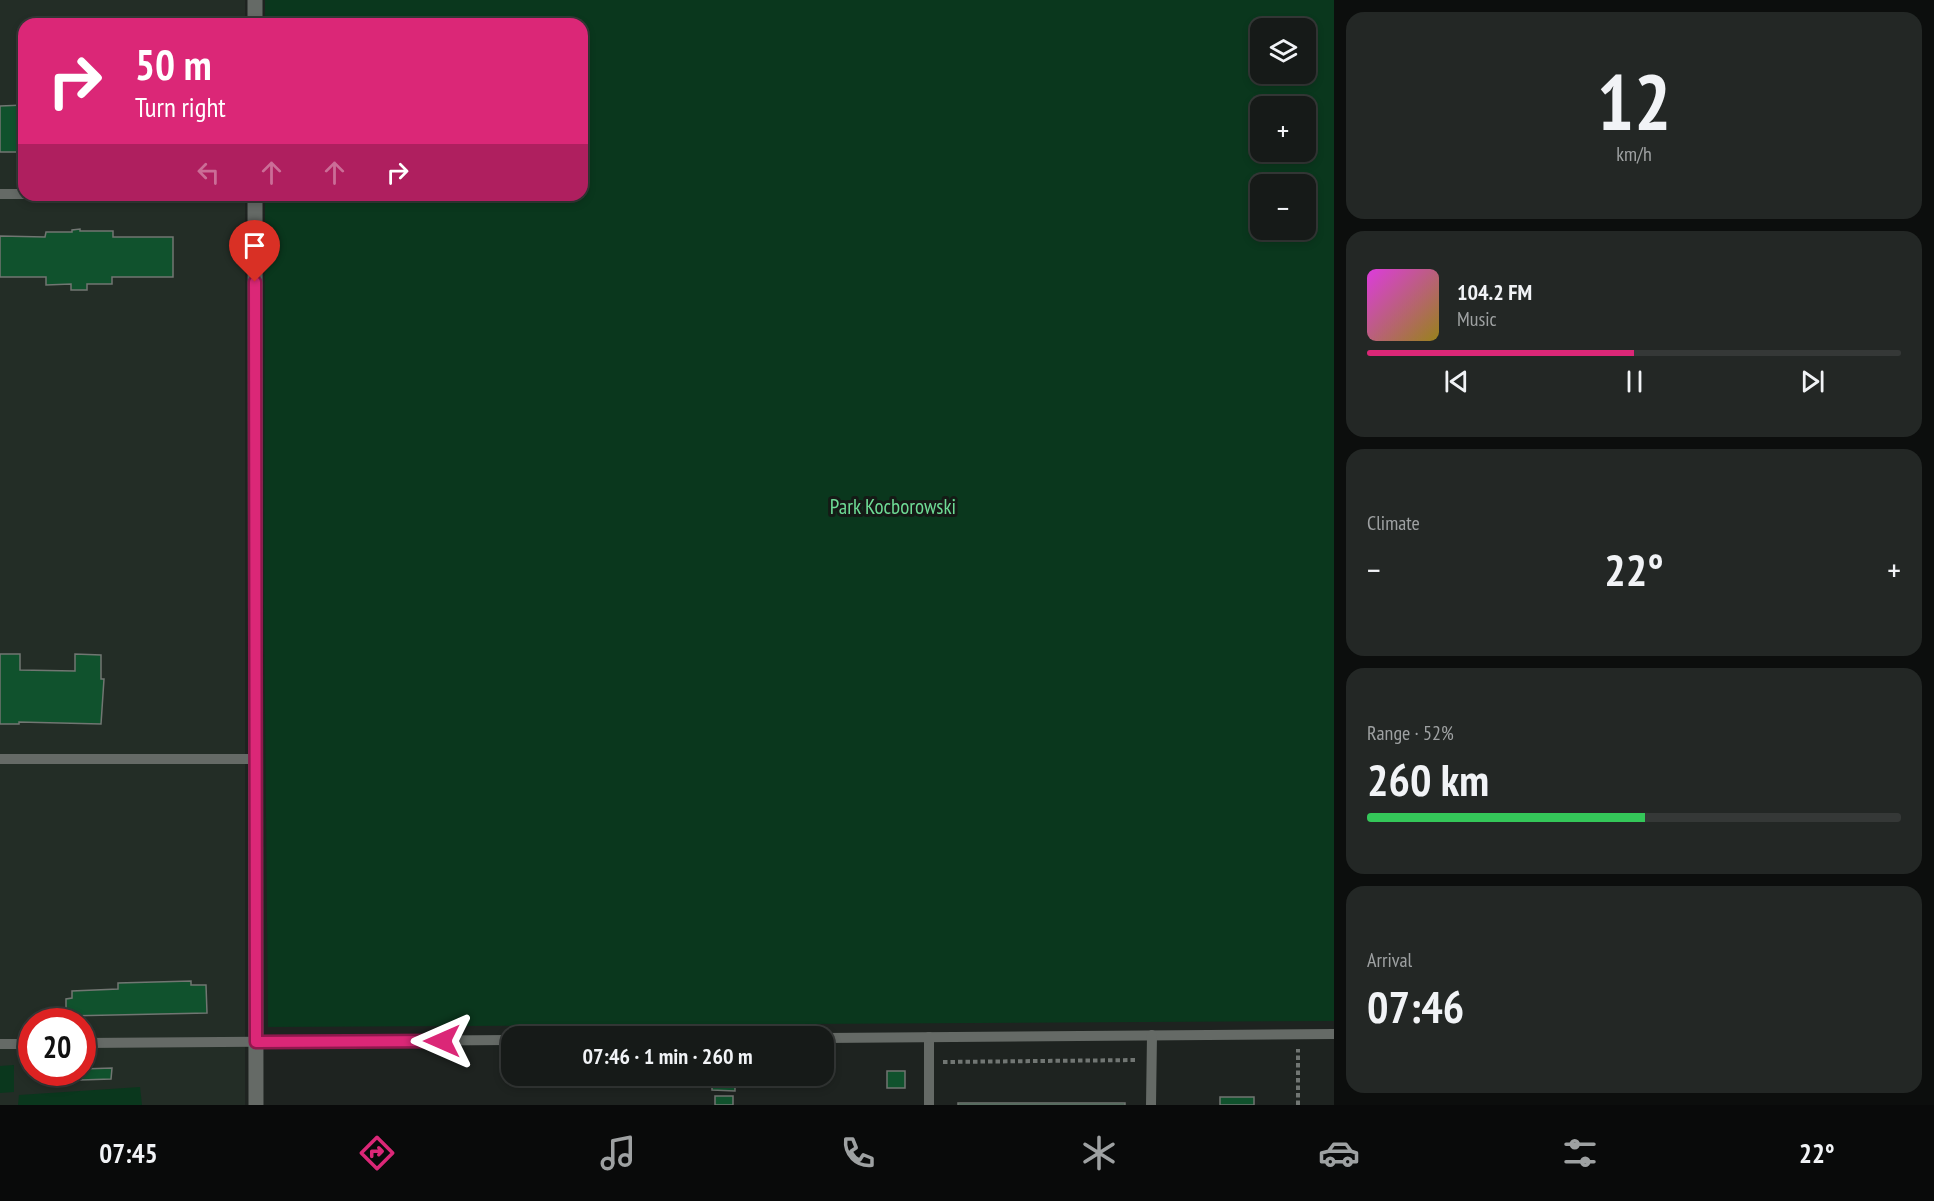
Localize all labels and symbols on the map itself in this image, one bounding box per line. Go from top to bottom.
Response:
pin [229,220,280,282]
park label: Park Kocborowski [830,493,956,520]
speed limit sign: 20 [18,1008,96,1086]
position arrow [410,1009,474,1073]

